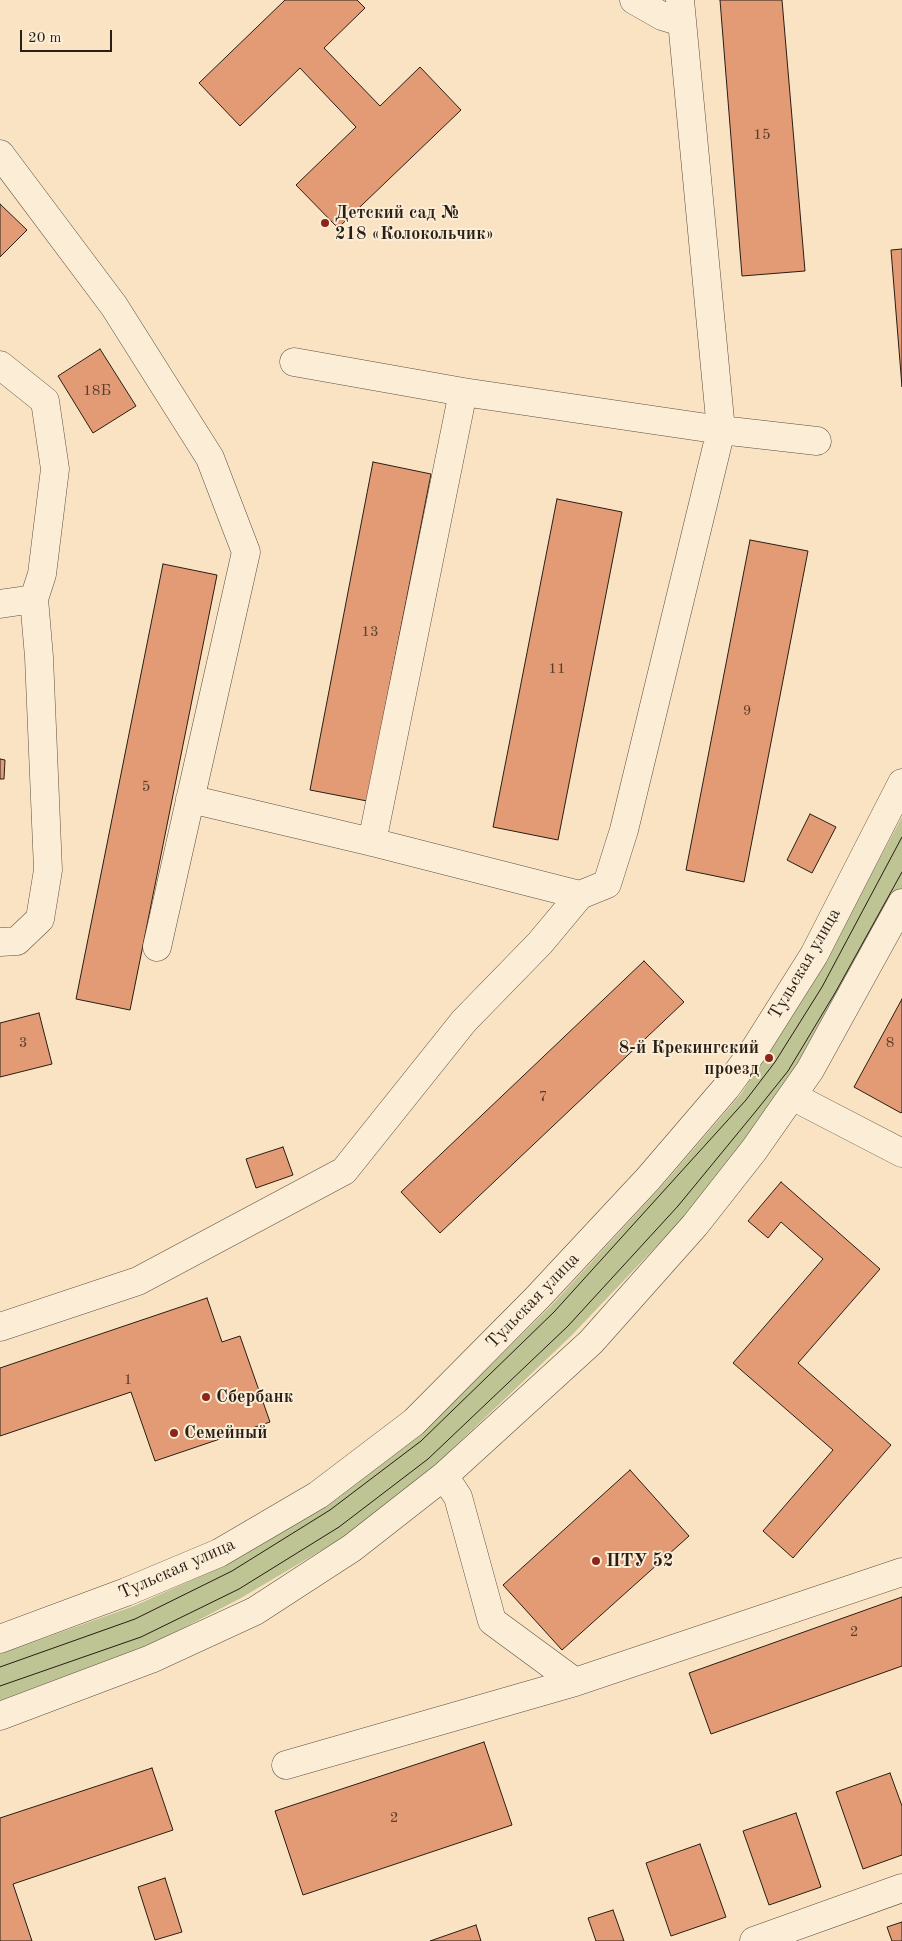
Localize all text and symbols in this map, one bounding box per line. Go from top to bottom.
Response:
scale bar [22,20,115,52]
text: 20 m [28,31,62,46]
house number: 15 [753,126,771,144]
place label: Детский сад № 218 «Колокольчик» [335,202,494,244]
marker: Детский сад № 218 «Колокольчик» [319,217,331,229]
house number: 18Б [83,382,111,400]
house number: 13 [361,623,379,641]
house number: 11 [548,660,566,678]
house number: 9 [743,702,751,720]
house number: 5 [142,778,150,796]
street label: Тульская улица [764,904,846,1024]
house number: 3 [19,1034,27,1052]
house number: 8 [886,1034,894,1052]
place label: 8-й Крекингский проезд [619,1037,759,1080]
marker: 8-й Крекингский проезд [763,1052,775,1064]
house number: 7 [539,1088,547,1106]
street label: Тульская улица [482,1249,584,1353]
house number: 1 [124,1371,132,1389]
place label: Сбербанк [216,1386,293,1408]
marker: Сбербанк [200,1391,212,1403]
place label: Семейный [184,1422,268,1444]
marker: Семейный [168,1427,180,1439]
street label: Тульская улица [115,1534,239,1604]
place label: ПТУ 52 [606,1550,673,1572]
marker: ПТУ 52 [590,1555,602,1567]
house number: 2 [850,1623,858,1641]
house number: 2 [390,1809,398,1827]

